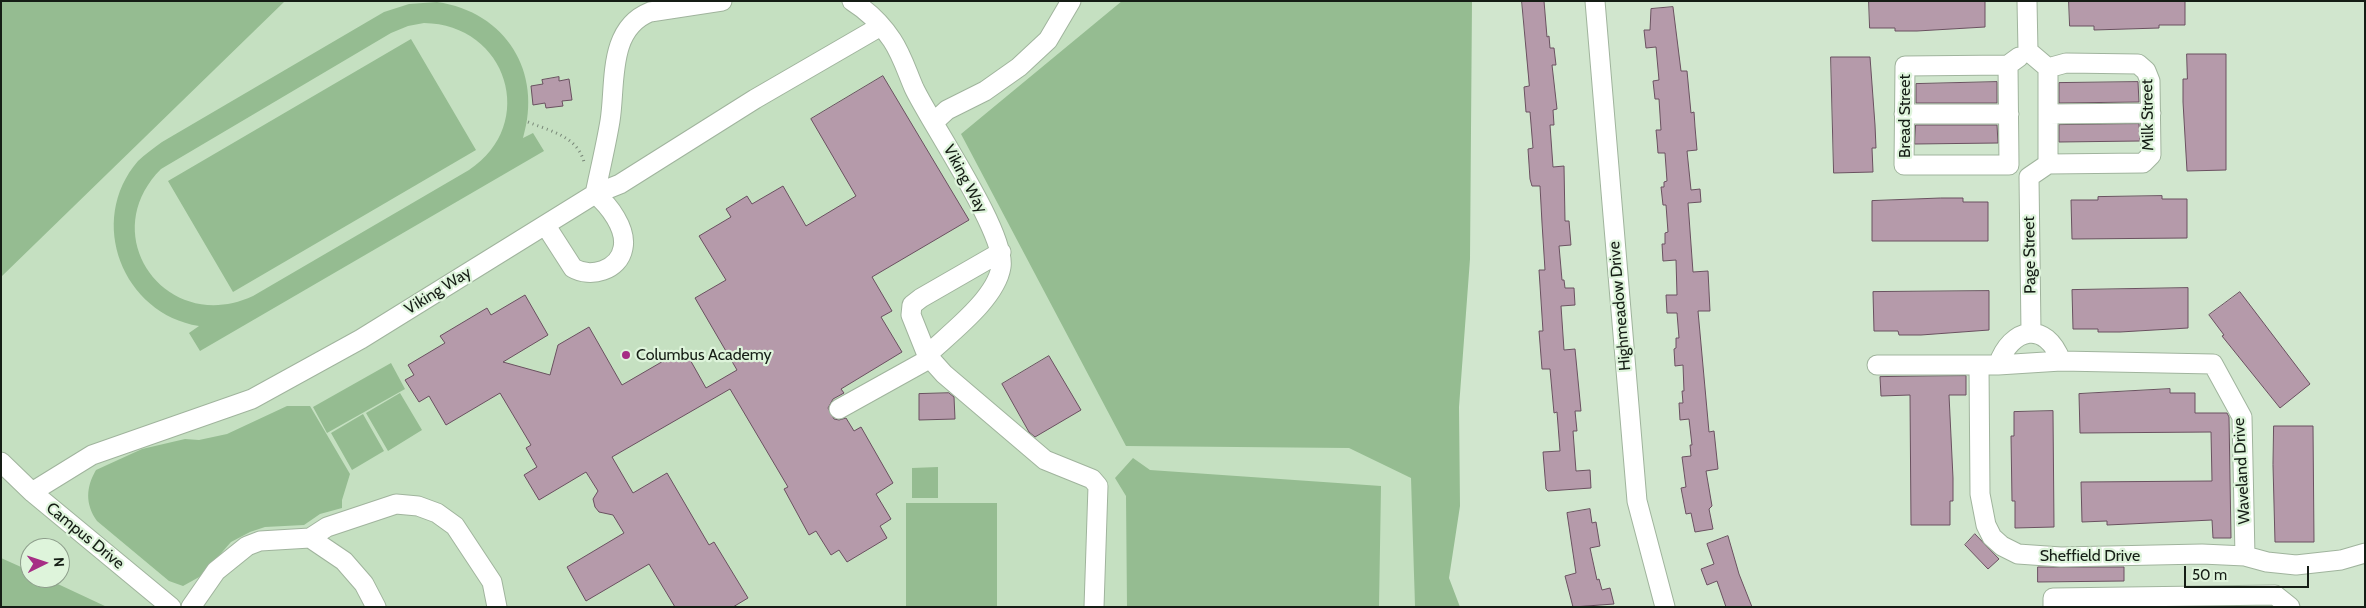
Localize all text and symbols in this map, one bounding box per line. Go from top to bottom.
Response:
street label: Bread Street [1895,74,1915,158]
street label: Milk Street [2138,79,2158,151]
street label: Viking Way [939,141,991,217]
street label: Page Street [2020,216,2040,294]
street label: Highmeadow Drive [1605,241,1635,371]
street label: Viking Way [401,263,475,319]
place label: Columbus Academy [636,345,772,365]
marker: Columbus Academy [620,349,632,361]
street label: Waveland Drive [2230,417,2254,525]
street label: Campus Drive [42,499,128,573]
north arrow [20,538,70,588]
street label: Sheffield Drive [2040,546,2140,566]
text: N [50,556,68,568]
scale bar [2186,556,2311,588]
text: 50 m [2192,566,2227,584]

